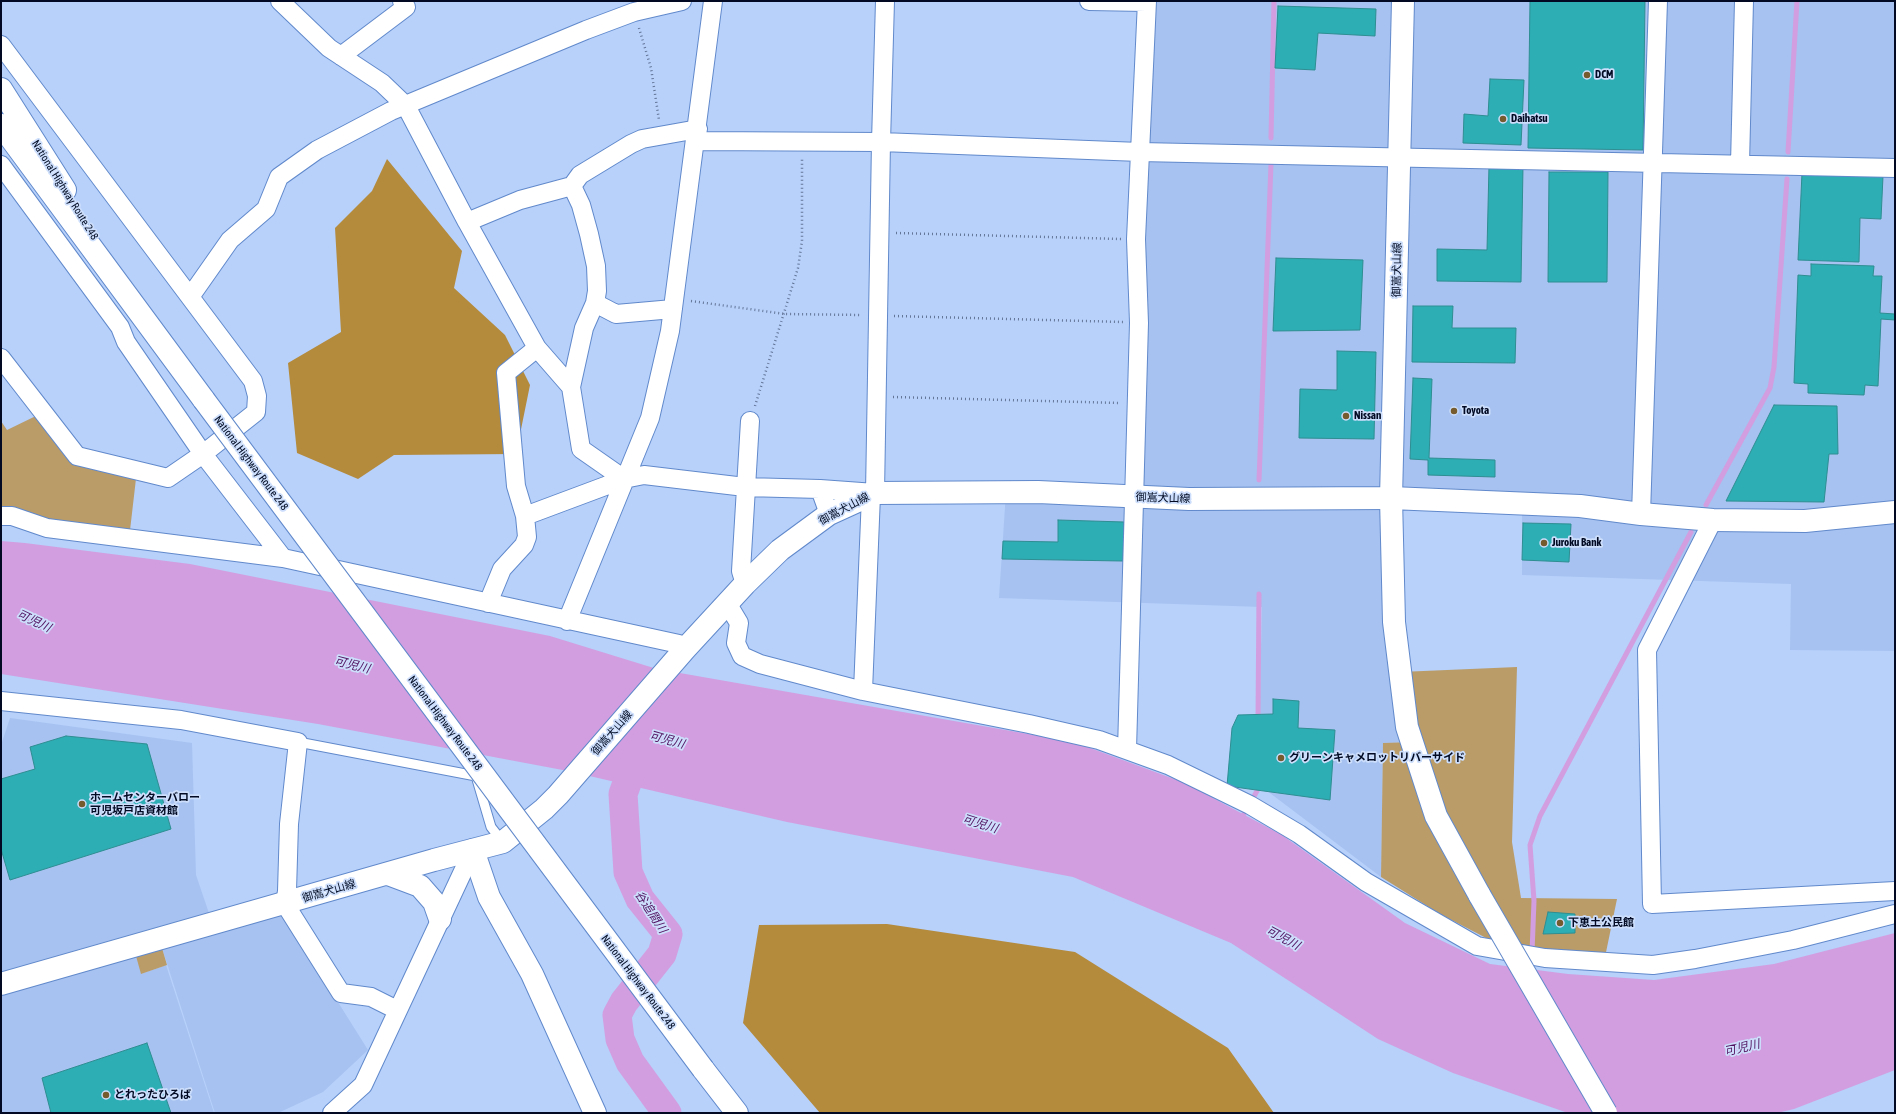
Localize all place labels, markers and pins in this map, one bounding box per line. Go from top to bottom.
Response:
place label: DCM [1595,68,1613,82]
marker: DCM [1582,70,1592,80]
place label: Daihatsu [1511,112,1548,126]
marker: Daihatsu [1498,114,1508,124]
place label: Toyota [1462,404,1489,418]
marker: Toyota [1449,406,1459,416]
place label: Nissan [1354,409,1381,423]
marker: Nissan [1341,411,1351,421]
place label: Juroku Bank [1552,536,1601,550]
marker: Juroku Bank [1539,538,1549,548]
place label: グリーンキャメロットリバーサイド [1289,751,1465,765]
marker: グリーンキャメロットリバーサイド [1276,753,1286,763]
place label: ホームセンターバロー 可児坂戸店資材館 [90,791,200,817]
marker: ホームセンターバロー 可児坂戸店資材館 [77,799,87,809]
place label: 下恵土公民館 [1568,916,1634,930]
marker: 下恵土公民館 [1555,918,1565,928]
place label: とれったひろば [114,1088,191,1102]
marker: とれったひろば [101,1090,111,1100]

